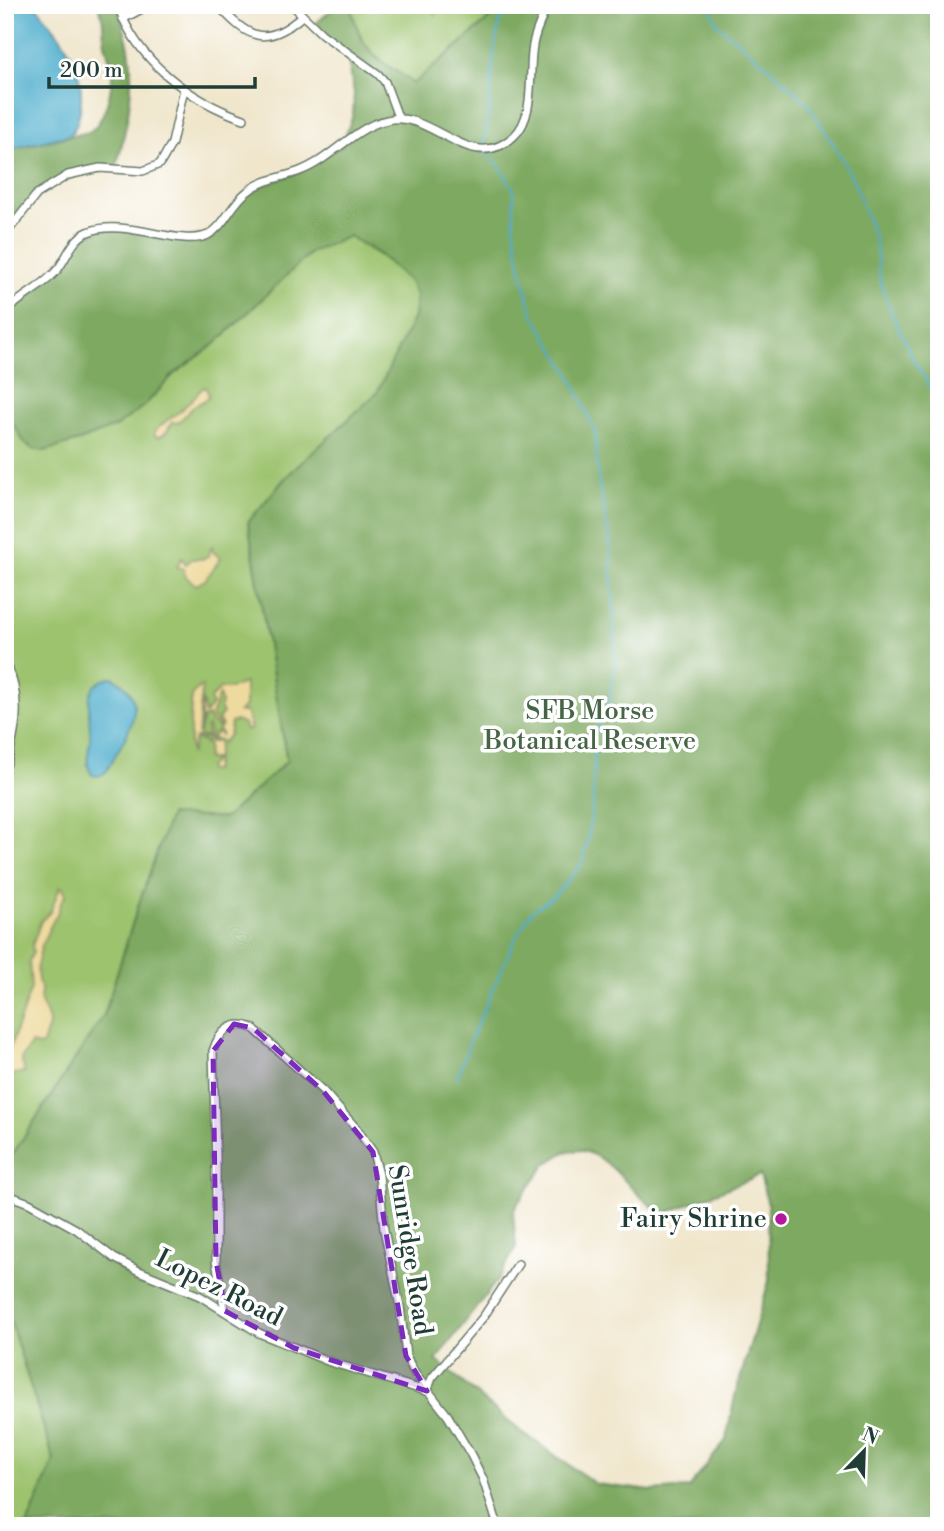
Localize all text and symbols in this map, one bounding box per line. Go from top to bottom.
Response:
scale bar [49,46,256,90]
text: 200 m [60,58,123,84]
park label: SFB Morse Botanical Reserve [483,695,696,757]
street label: Sunridge Road [381,1162,439,1338]
place label: Fairy Shrine [620,1203,767,1235]
marker: Fairy Shrine [773,1211,789,1227]
street label: Lopez Road [150,1242,288,1334]
north arrow [828,1416,898,1486]
text: N [859,1422,882,1450]

